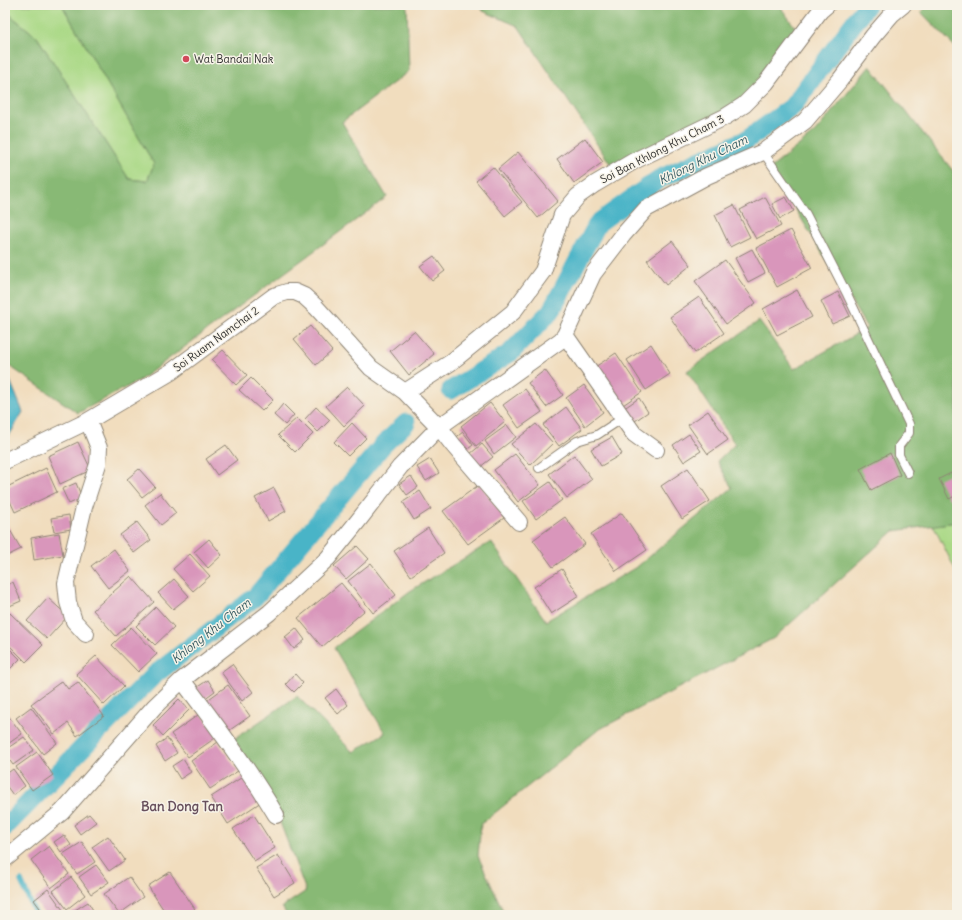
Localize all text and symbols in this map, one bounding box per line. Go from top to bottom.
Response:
place label: Wat Bandai Nak [194,52,274,66]
marker: Wat Bandai Nak [181,54,191,64]
street label: Soi Ban Khlong Khu Cham 3 [598,112,726,186]
water label: Khlong Khu Cham [656,132,750,188]
street label: Soi Ruam Namchai 2 [171,303,261,375]
water label: Khlong Khu Cham [168,595,254,666]
district label: Ban Dong Tan [141,798,223,815]

